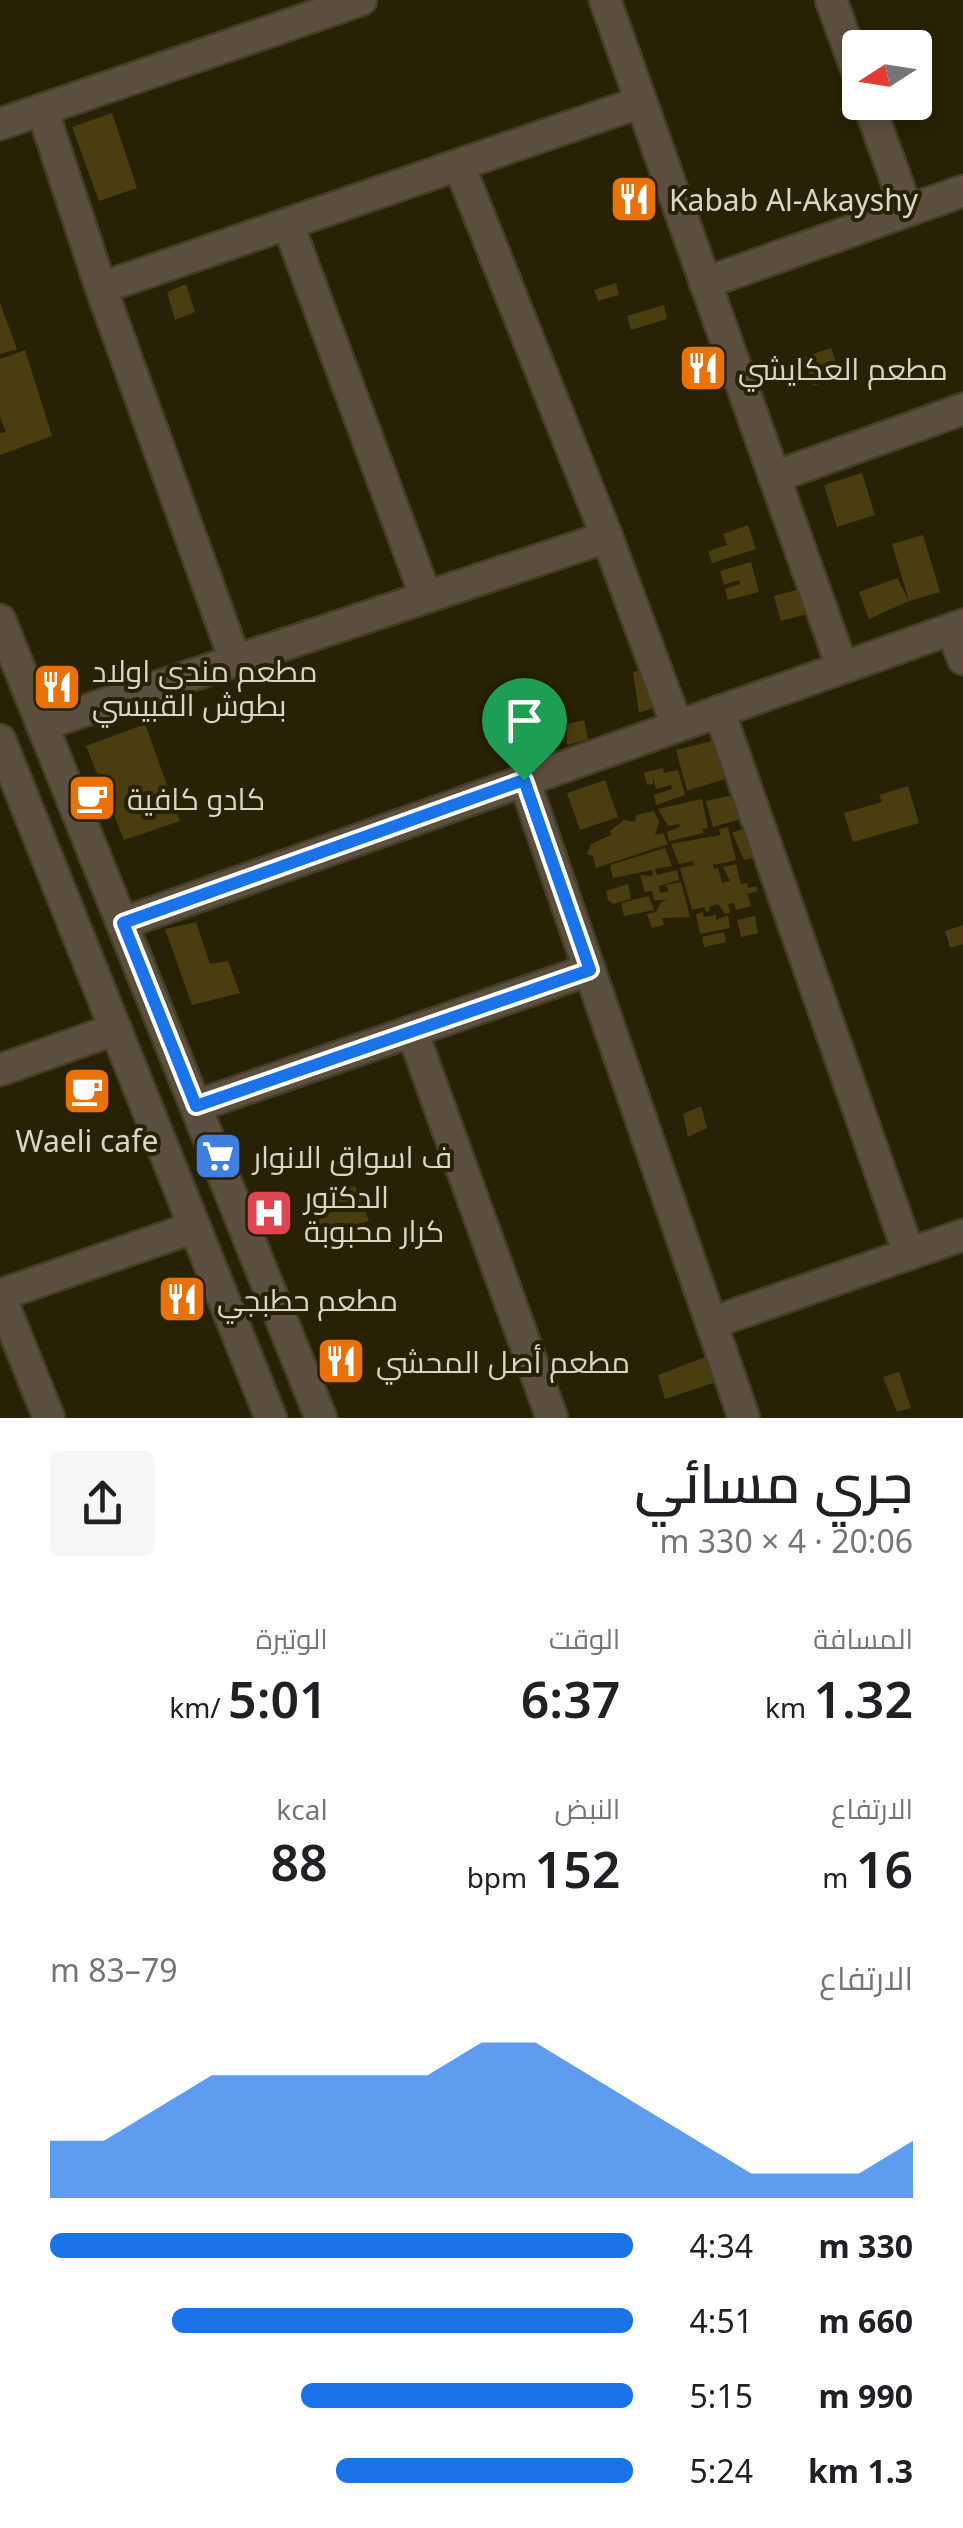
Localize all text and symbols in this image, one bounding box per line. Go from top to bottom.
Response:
north arrow [842,30,932,120]
map controls [842,30,932,120]
restaurant icon: Kabab Al-Akayshy [608,173,660,225]
place label: Kabab Al-Akayshy [669,179,919,220]
restaurant icon: مطعم العكايشي [677,342,729,394]
place label: مطعم العكايشي [738,348,948,392]
place label: مطعم مندي اولاد بطوش القبيسي [92,650,317,728]
restaurant icon: مطعم مندي اولاد بطوش القبيسي [31,661,83,713]
pin [482,678,567,781]
icon: arrive [497,693,552,748]
cafe icon: كادو كافية [66,772,118,824]
place label: كادو كافية [127,778,265,819]
cafe icon: Waeli cafe [61,1065,113,1117]
place label: Waeli cafe [16,1120,158,1161]
supermarket icon: ف اسواق الانوار [192,1130,244,1182]
place label: ف اسواق الانوار [251,1136,452,1177]
place label: الدكتور كرار محبوبة [302,1176,444,1251]
hospital icon: الدكتور كرار محبوبة [243,1187,295,1239]
restaurant icon: مطعم حطبجي [156,1273,208,1325]
place label: مطعم حطبجي [217,1279,398,1324]
restaurant icon: مطعم أصل المحشي [315,1335,367,1387]
place label: مطعم أصل المحشي [376,1341,630,1385]
text: جري مسائي [635,1444,913,1519]
button: share [50,1451,155,1556]
text: 20:06 · 4 × 330 m [660,1519,913,1562]
text: الوتيرة [256,1619,328,1657]
text: الوقت [549,1619,620,1657]
text: المسافة [813,1619,913,1657]
text: 5:01 [228,1665,328,1733]
text: 6:37 [521,1665,620,1733]
text: 1.32 [813,1665,913,1733]
text: /km [169,1688,228,1726]
text: km [765,1688,813,1726]
text: النبض [554,1789,620,1827]
text: الارتفاع [831,1789,913,1827]
text: kcal [276,1790,328,1828]
text: 88 [270,1828,328,1896]
text: 152 [535,1835,620,1903]
text: 16 [856,1835,913,1903]
text: bpm [467,1858,535,1896]
text: m [822,1858,856,1896]
text: 79–83 m [50,1948,177,1991]
text: الارتفاع [819,1956,913,1999]
text: 4:34 [690,2224,753,2267]
text: 330 m [819,2224,913,2267]
text: 4:51 [690,2299,753,2342]
text: 660 m [819,2299,913,2342]
text: 5:15 [690,2374,753,2417]
text: 990 m [819,2374,913,2417]
text: 5:24 [690,2449,753,2492]
text: 1.3 km [808,2449,913,2492]

